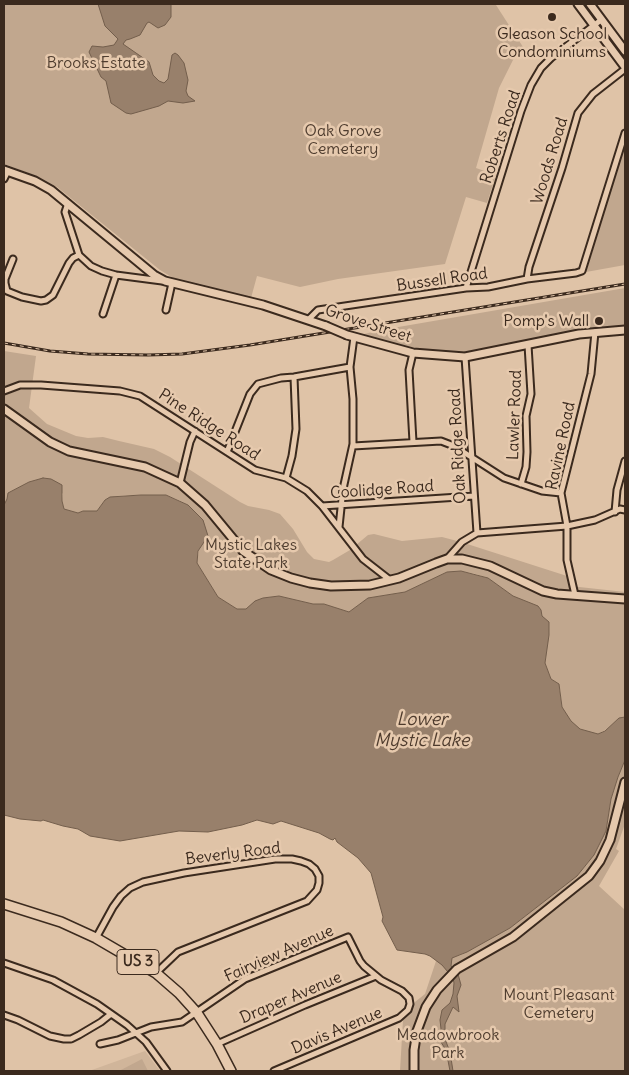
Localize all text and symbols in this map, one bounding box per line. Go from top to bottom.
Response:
marker: Gleason School Condominiums [546,11,558,23]
place label: Gleason School Condominiums [497,24,607,62]
park label: Brooks Estate [46,53,146,73]
street label: Roberts Road [477,88,525,186]
street label: Woods Road [528,115,572,207]
park label: Oak Grove Cemetery [305,121,381,159]
street label: Bussell Road [395,264,489,296]
street label: Grove Street [322,301,414,347]
place label: Pomp's Wall [503,311,589,331]
marker: Pomp's Wall [593,315,605,327]
street label: Lawler Road [504,370,526,460]
street label: Pine Ridge Road [155,385,263,465]
street label: Oak Ridge Road [445,388,471,504]
street label: Ravine Road [542,400,580,492]
street label: Coolidge Road [330,477,434,503]
park label: Mystic Lakes State Park [205,535,297,573]
water label: Lower Mystic Lake [374,709,470,752]
street label: Beverly Road [184,839,282,869]
street label: Fairview Avenue [221,921,337,987]
road number: US 3 [117,950,159,974]
street label: Draper Avenue [237,968,345,1028]
park label: Mount Pleasant Cemetery [503,985,615,1023]
street label: Davis Avenue [289,1003,385,1059]
park label: Meadowbrook Park [397,1025,499,1063]

